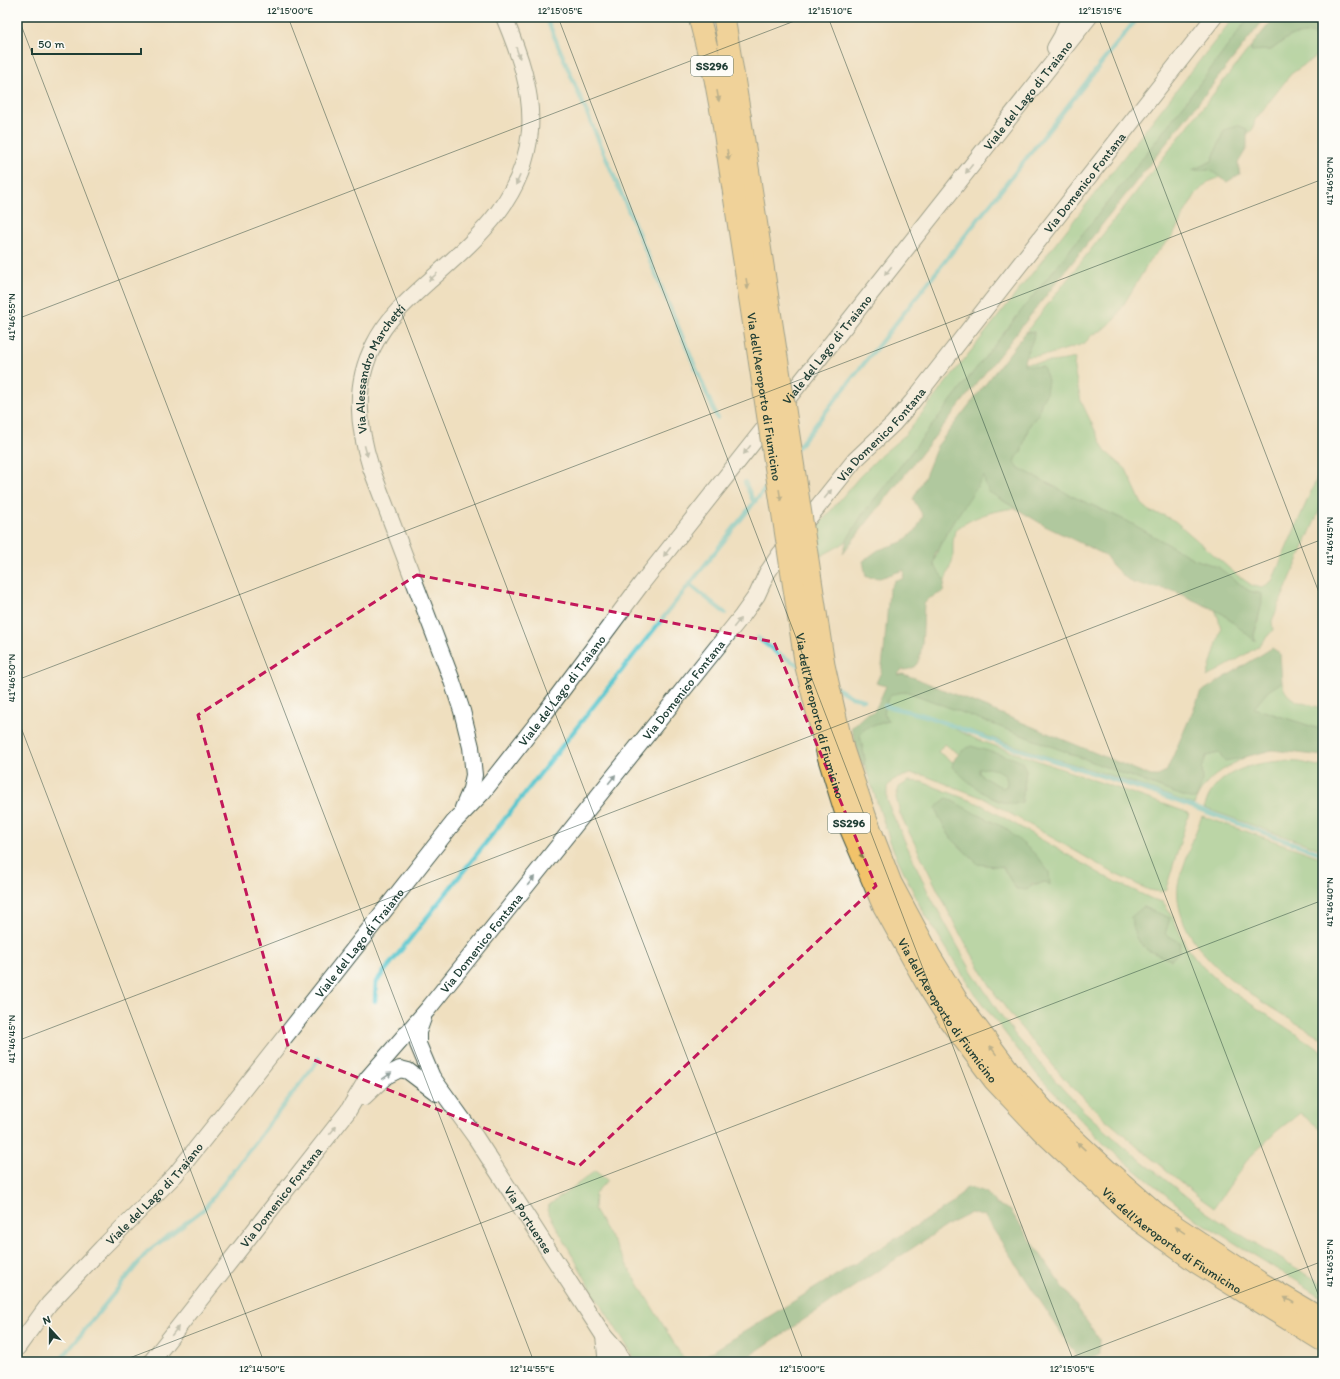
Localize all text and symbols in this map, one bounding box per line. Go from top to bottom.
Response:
text: 12°15'00"E [267,4,314,17]
text: 12°15'05"E [537,4,583,17]
text: 12°15'10"E [808,4,853,17]
text: 12°15'15"E [1078,4,1122,17]
scale bar [32,30,141,56]
text: 50 m [38,37,64,51]
street label: Viale del Lago di Traiano [980,37,1076,153]
one-way arrow [515,48,521,60]
road number: SS296 [691,56,733,76]
one-way arrow [715,90,721,102]
street label: Via Domenico Fontana [1041,129,1129,236]
one-way arrow [725,149,731,161]
text: 41°46'50"N [1323,156,1336,205]
one-way arrow [965,164,973,175]
one-way arrow [515,174,521,186]
one-way arrow [884,266,893,277]
one-way arrow [428,273,438,282]
one-way arrow [744,278,750,290]
street label: Viale del Lago di Traiano [779,291,875,407]
text: 41°46'55"N [5,293,18,341]
street label: Via Alessandro Marchetti [353,301,408,435]
street label: Via dell'Aeroporto di Fiumicino [744,312,785,482]
street label: Via Domenico Fontana [834,384,929,485]
one-way arrow [743,445,752,456]
one-way arrow [363,446,369,458]
one-way arrow [777,489,783,501]
one-way arrow [823,489,832,500]
text: 41°46'45"N [1323,517,1336,565]
one-way arrow [662,547,671,558]
one-way arrow [732,617,741,628]
street label: Viale del Lago di Traiano [515,632,609,749]
street label: Via dell'Aeroporto di Fiumicino [793,632,848,801]
street label: Via Domenico Fontana [639,637,728,743]
text: 41°46'50"N [5,653,18,702]
one-way arrow [607,774,616,784]
road number: SS296 [828,813,870,833]
one-way arrow [858,848,864,859]
one-way arrow [526,875,535,886]
text: 41°46'40"N [1323,877,1336,927]
street label: Viale del Lago di Traiano [311,885,407,1001]
street label: Via Domenico Fontana [437,890,526,996]
street label: Via dell'Aeroporto di Fiumicino [895,936,1001,1086]
text: 41°46'45"N [5,1015,18,1063]
one-way arrow [989,1045,997,1056]
one-way arrow [382,1072,393,1080]
one-way arrow [329,1125,338,1136]
street label: Viale del Lago di Traiano [103,1139,206,1248]
one-way arrow [1076,1141,1086,1151]
street label: Via Domenico Fontana [237,1144,325,1250]
street label: Via Portuense [501,1183,556,1256]
street label: Via dell'Aeroporto di Fiumicino [1099,1184,1245,1297]
one-way arrow [1174,1226,1186,1233]
text: 41°46'35"N [1323,1239,1336,1287]
one-way arrow [1283,1297,1295,1304]
north arrow [30,1309,70,1349]
text: N [41,1313,52,1328]
one-way arrow [171,1326,180,1337]
text: 12°14'50"E [239,1362,285,1375]
text: 12°14'55"E [509,1362,555,1375]
text: 12°15'00"E [779,1362,826,1375]
text: 12°15'05"E [1049,1362,1095,1375]

